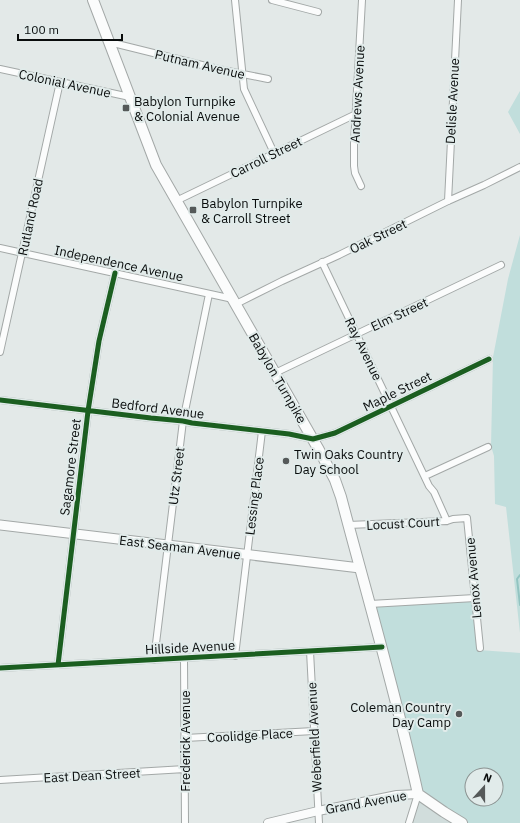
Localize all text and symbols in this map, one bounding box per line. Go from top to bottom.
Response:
scale bar [18,16,122,42]
text: 100 m [24,22,59,37]
street label: Andrews Avenue [346,45,369,143]
street label: Putnam Avenue [153,46,247,83]
street label: Delisle Avenue [442,58,463,144]
street label: Colonial Avenue [17,65,113,102]
place label: Babylon Turnpike & Colonial Avenue [134,93,240,125]
marker: Babylon Turnpike & Colonial Avenue [121,103,131,113]
street label: Carroll Street [228,133,305,182]
street label: Rutland Road [14,177,47,257]
place label: Babylon Turnpike & Carroll Street [201,195,303,227]
marker: Babylon Turnpike & Carroll Street [188,205,198,215]
street label: Oak Street [347,215,410,258]
street label: Independence Avenue [53,242,185,285]
street label: Elm Street [368,294,431,335]
street label: Ray Avenue [341,315,386,384]
street label: Babylon Turnpike [245,330,310,426]
street label: Maple Street [360,367,434,415]
street label: Bedford Avenue [111,394,205,423]
street label: Sagamore Street [56,418,85,516]
street label: Utz Street [165,446,188,506]
place label: Twin Oaks Country Day School [294,446,403,478]
street label: Lessing Place [241,456,268,536]
marker: Twin Oaks Country Day School [281,456,291,466]
street label: Locust Court [366,513,440,534]
street label: East Seaman Avenue [118,532,242,563]
street label: Lenox Avenue [461,537,486,619]
street label: Hillside Avenue [145,637,236,658]
street label: Weberfield Avenue [303,682,326,792]
street label: Frederick Avenue [177,690,194,792]
place label: Coleman Country Day Camp [350,699,452,731]
marker: Coleman Country Day Camp [454,709,464,719]
street label: Coolidge Place [207,725,293,746]
street label: East Dean Street [43,764,141,787]
north arrow [464,767,504,807]
text: N [481,770,494,786]
street label: Grand Avenue [324,787,408,818]

